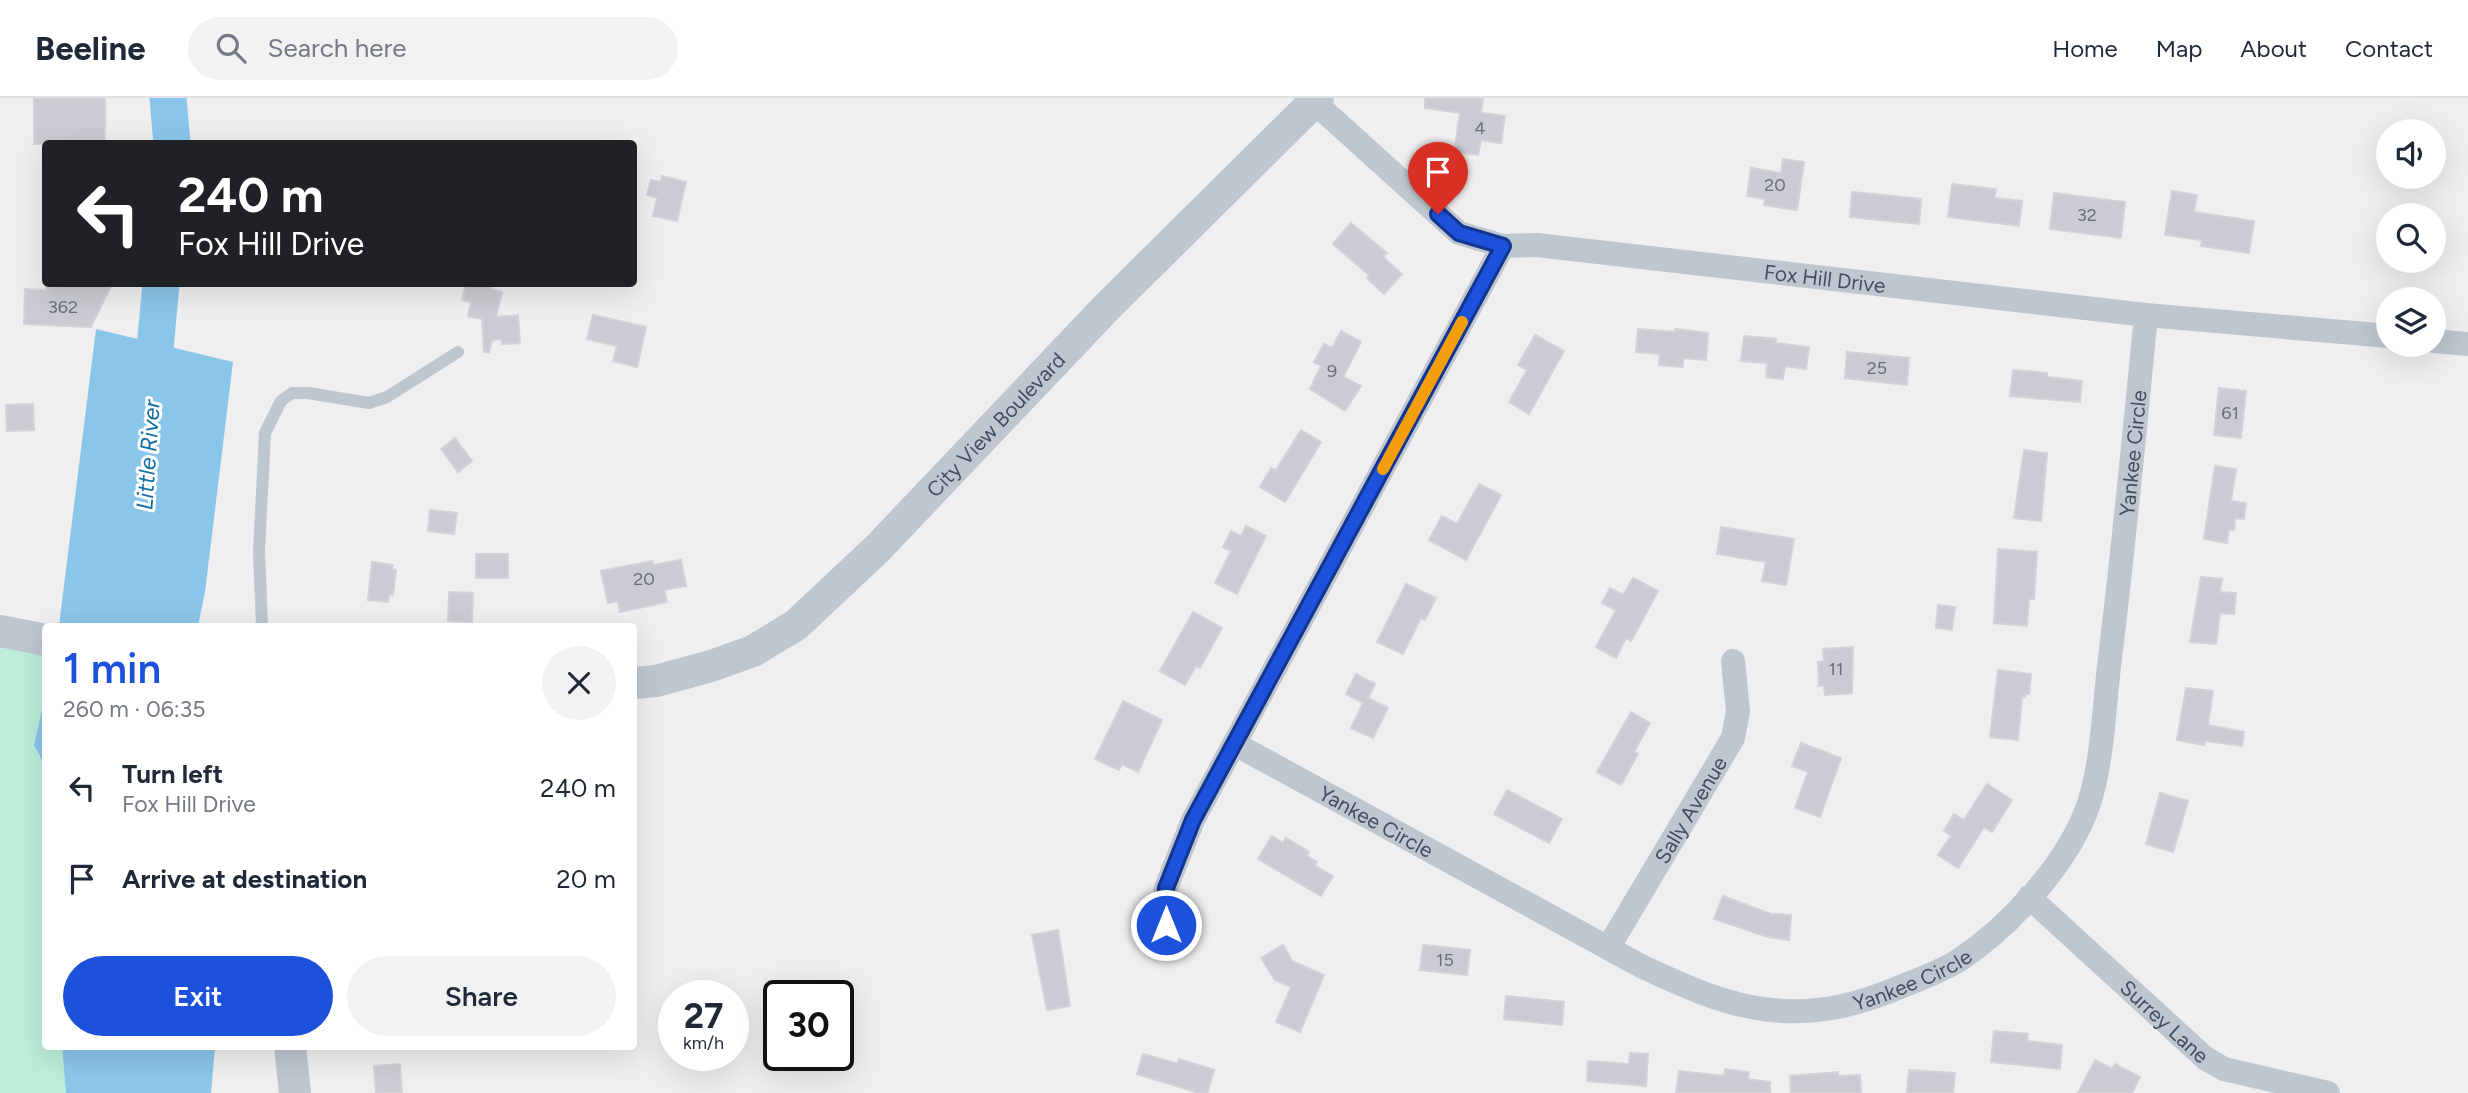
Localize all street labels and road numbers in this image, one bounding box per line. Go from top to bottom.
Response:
street label: Fox Hill Drive [1763,259,1887,297]
street label: City View Boulevard [921,347,1070,502]
street label: Yankee Circle [2114,389,2151,518]
street label: Sally Avenue [1649,752,1732,868]
street label: Yankee Circle [1315,780,1438,863]
street label: Yankee Circle [1850,943,1976,1015]
street label: Surrey Lane [2115,974,2214,1068]

